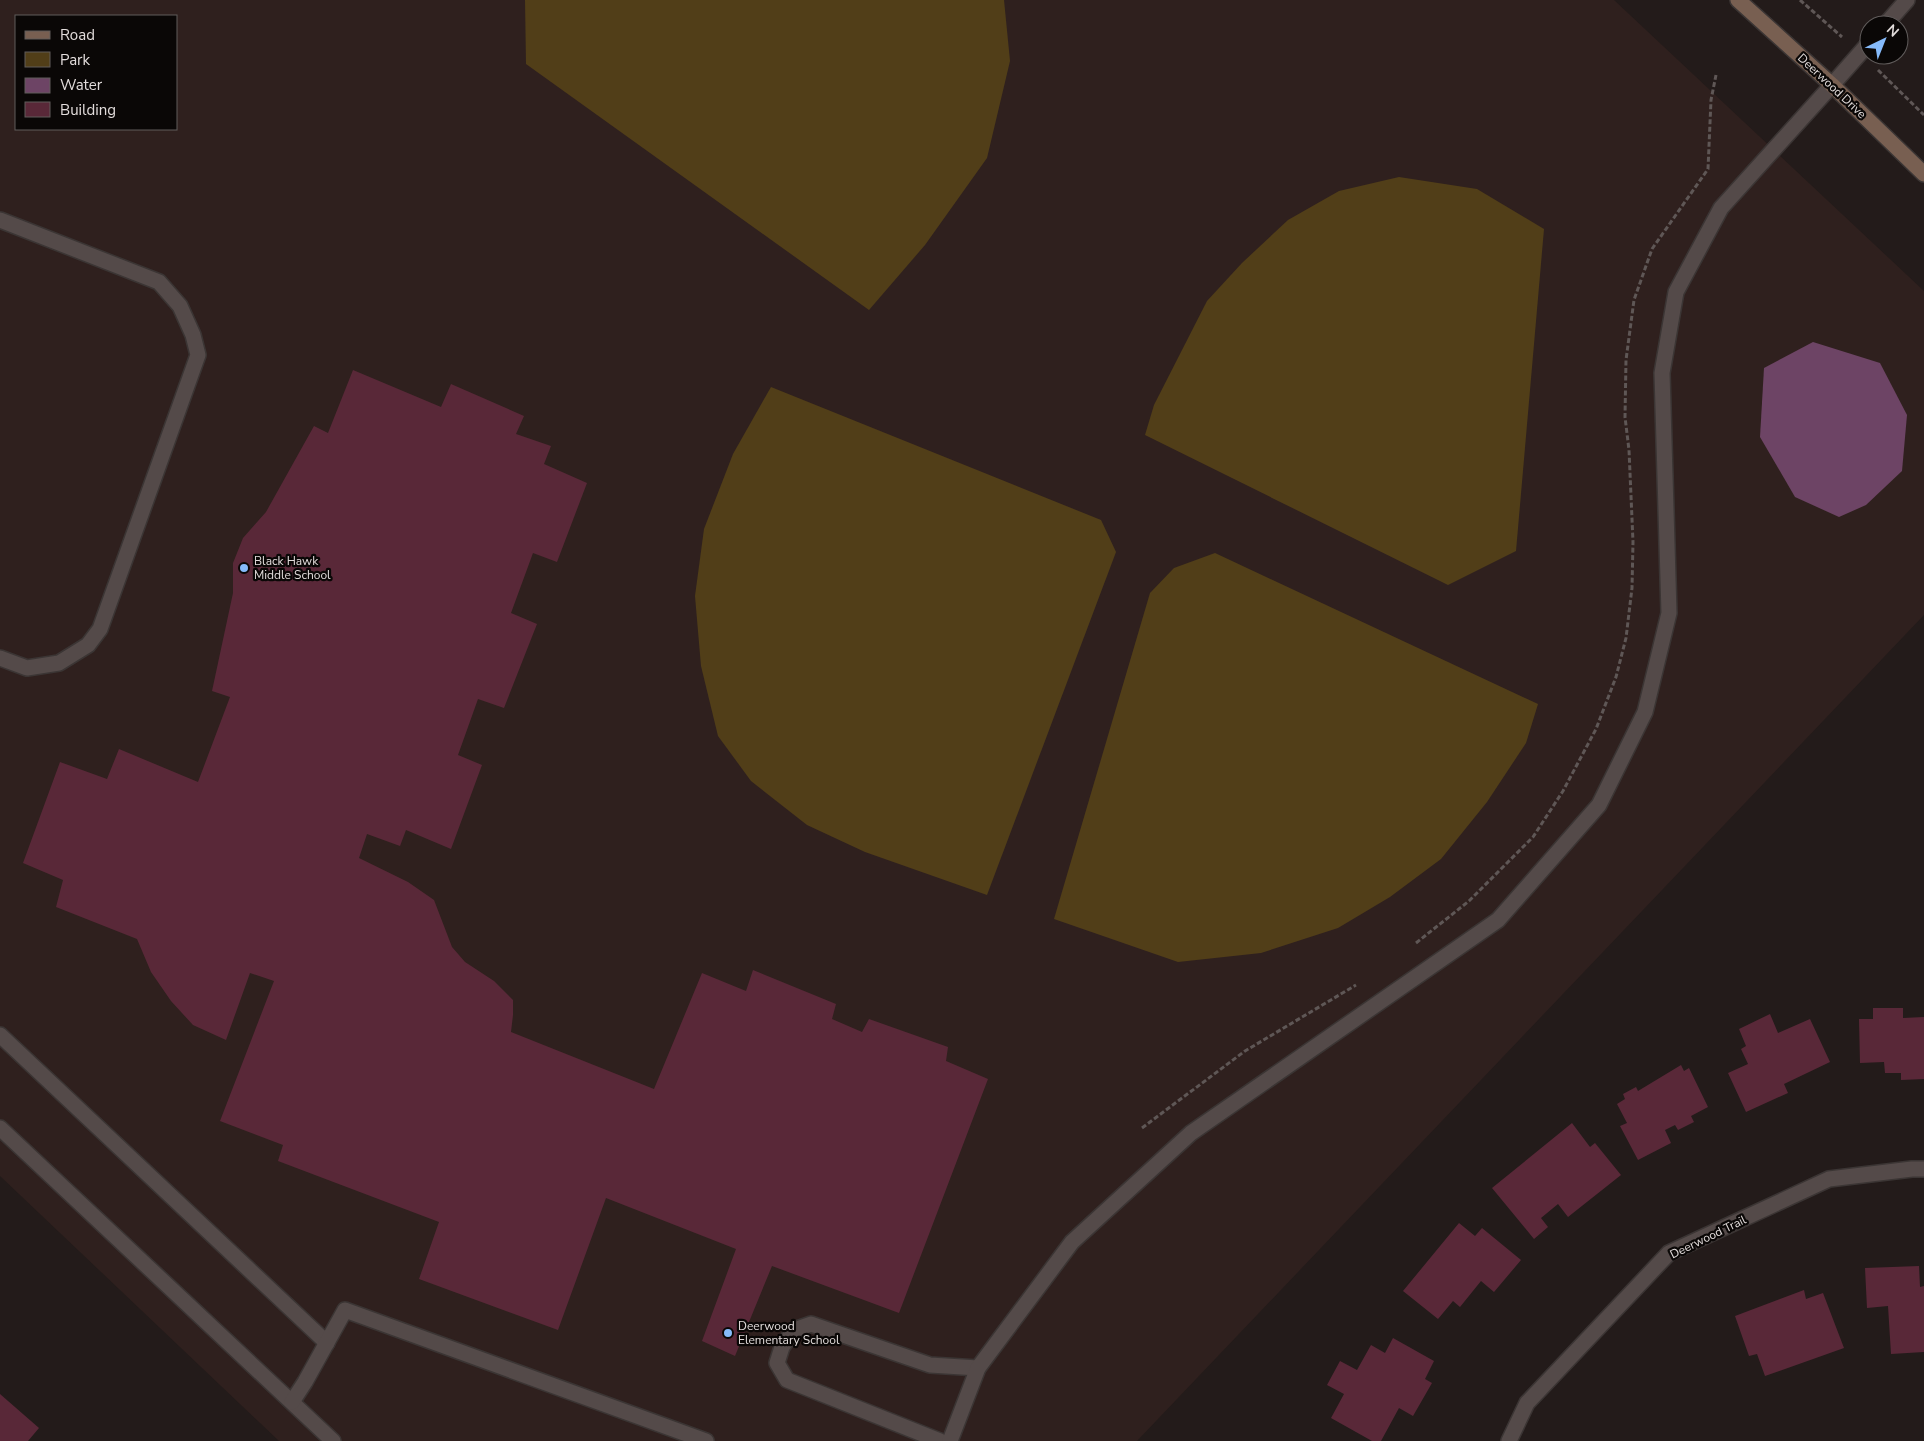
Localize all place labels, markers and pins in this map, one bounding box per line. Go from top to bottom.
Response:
place label: Black Hawk Middle School [254,553,331,583]
marker: Black Hawk Middle School [238,562,250,574]
place label: Deerwood Elementary School [738,1318,840,1348]
marker: Deerwood Elementary School [722,1327,734,1339]

